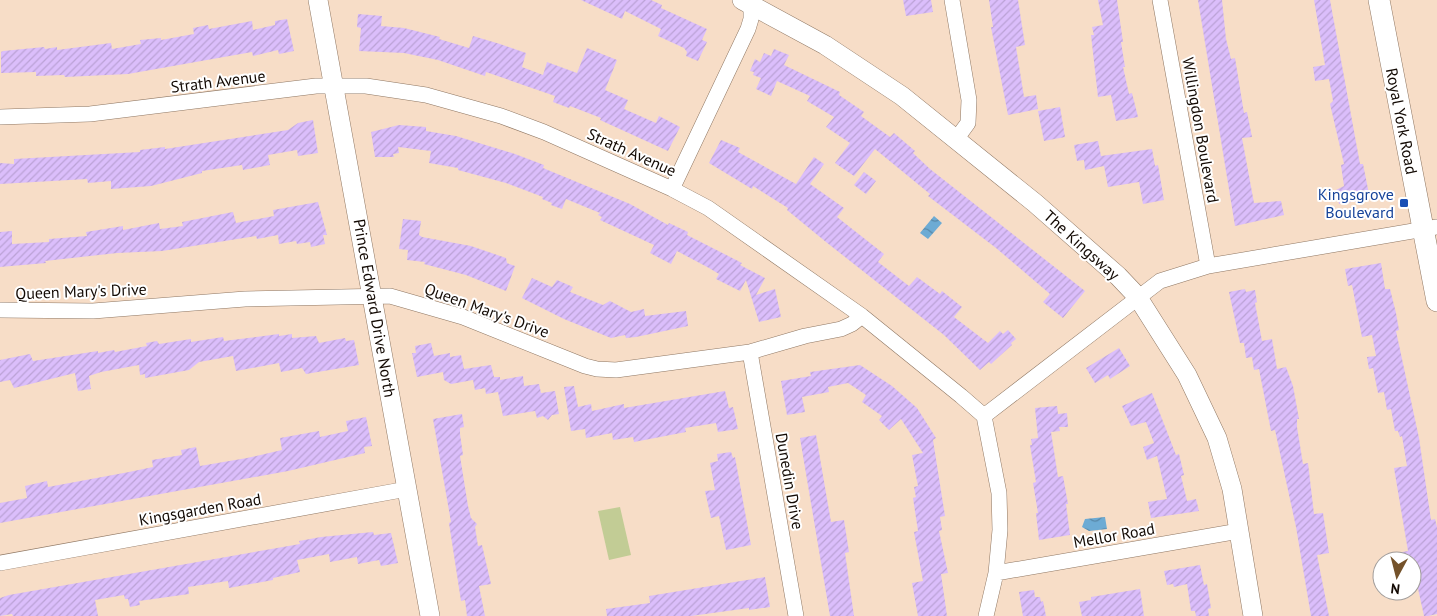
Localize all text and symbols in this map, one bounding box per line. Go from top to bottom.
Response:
street label: Willingdon Boulevard [1178,56,1224,204]
street label: Strath Avenue [170,65,266,97]
street label: Royal York Road [1382,66,1422,176]
street label: Strath Avenue [584,124,680,180]
place label: Kingsgrove Boulevard [1318,184,1394,222]
marker: Kingsgrove Boulevard [1398,197,1410,209]
street label: The Kingsway [1040,206,1125,285]
street label: Prince Edward Drive North [349,217,401,399]
street label: Queen Mary's Drive [422,278,552,342]
street label: Queen Mary's Drive [15,279,147,303]
street label: Dunedin Drive [772,431,808,531]
street label: Kingsgarden Road [137,488,263,530]
street label: Mellor Road [1072,518,1156,552]
north arrow [1372,551,1422,601]
text: N [1390,579,1401,598]

